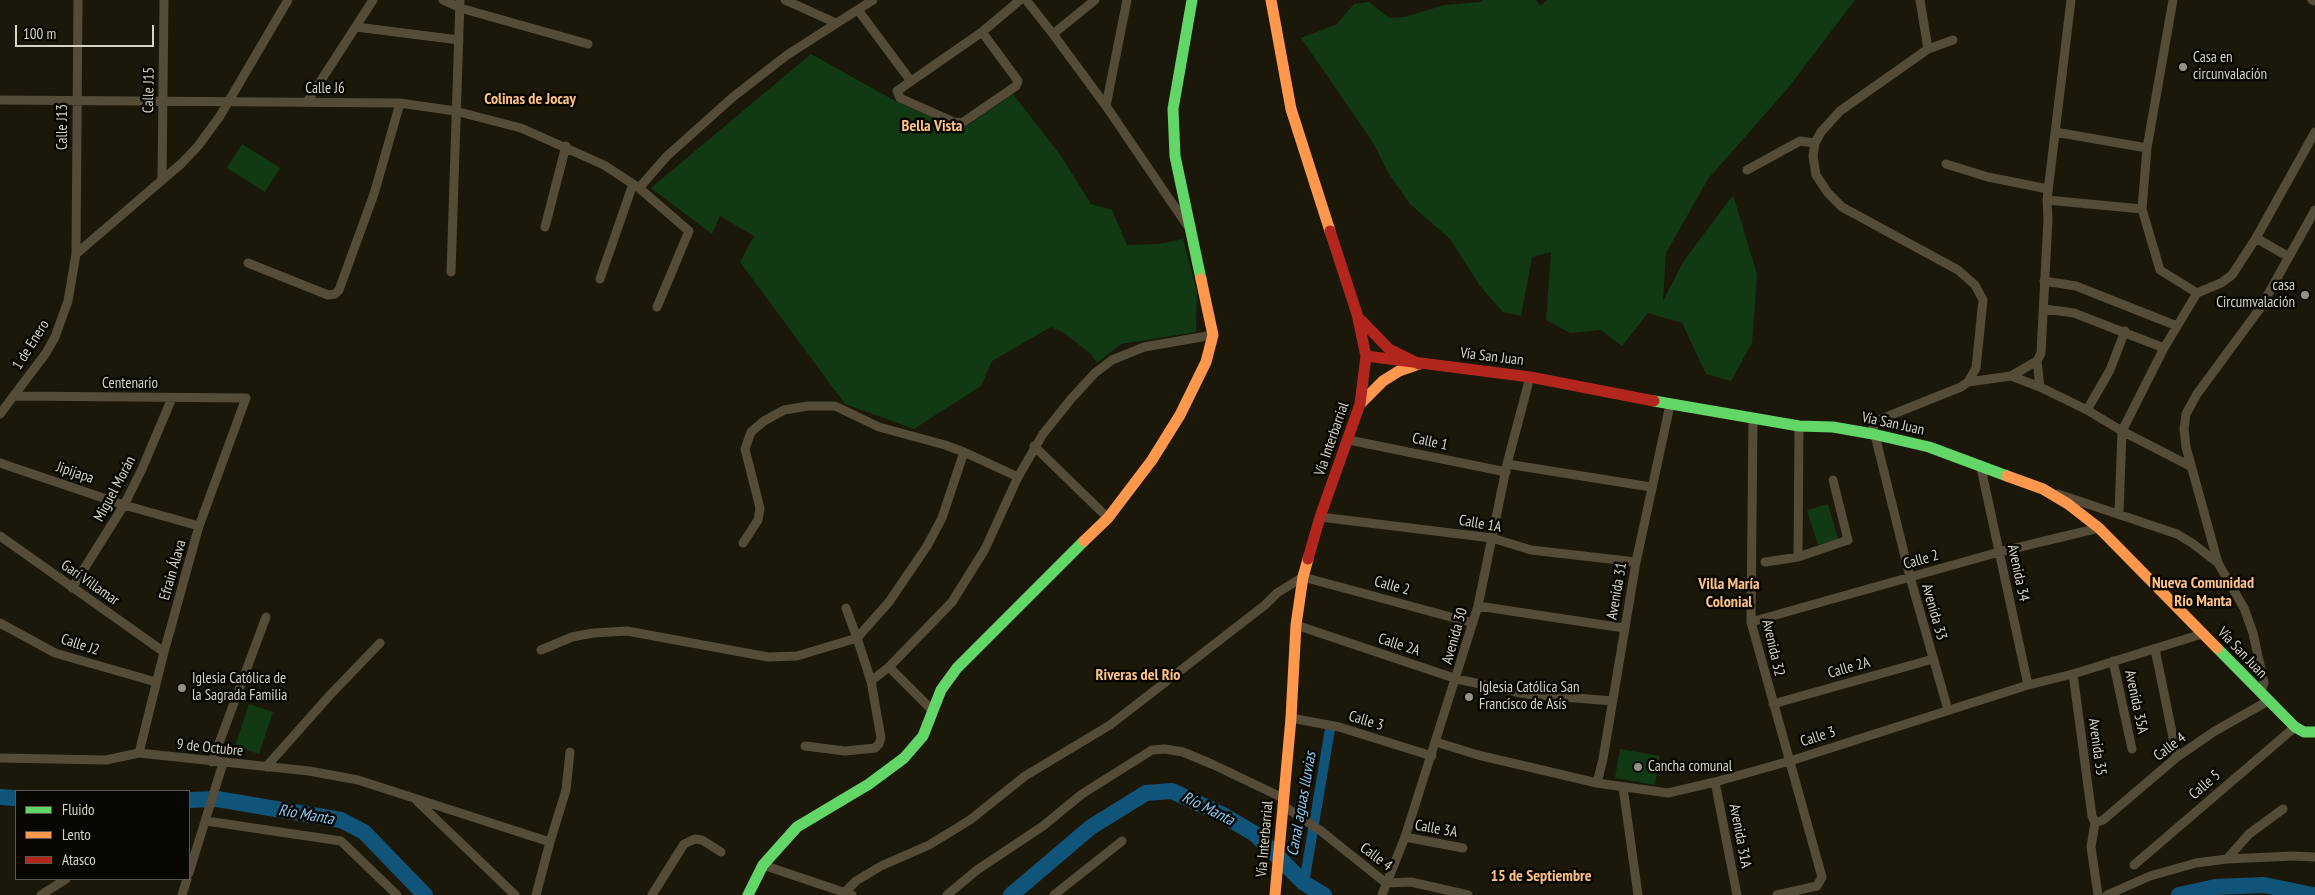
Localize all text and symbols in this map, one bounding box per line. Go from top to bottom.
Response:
scale bar [18,15,156,47]
text: 100 m [23,24,56,43]
place label: Casa en circunvalación [2193,49,2267,84]
marker: Casa en circunvalación [2177,61,2189,73]
street label: Calle J15 [140,67,158,113]
street label: Calle J6 [305,80,345,98]
district label: Colinas de Jocay [484,89,576,109]
street label: Calle J13 [54,104,72,150]
district label: Bella Vista [902,116,962,136]
place label: casa Circumvalación [2216,277,2295,312]
marker: casa Circumvalación [2299,289,2311,301]
street label: 1 de Enero [9,317,53,373]
street label: Vía San Juan [1459,344,1525,370]
street label: Centenario [102,375,158,393]
street label: Vía Interbarrial [1311,400,1353,478]
street label: Vía San Juan [1860,409,1926,439]
street label: Calle 1 [1411,429,1449,455]
street label: Miguel Morán [90,453,140,525]
street label: Jipijapa [54,458,96,488]
street label: Calle 1A [1457,511,1503,537]
street label: Efraín Álava [156,538,190,602]
street label: Avenida 34 [2003,543,2033,603]
street label: Calle 2 [1901,546,1941,574]
street label: Garí Villamar [57,556,123,610]
street label: Avenida 31 [1603,561,1631,621]
street label: Calle 2 [1372,573,1412,599]
district label: Nueva Comunidad Río Manta [2152,573,2254,611]
district label: Villa María Colonial [1698,574,1760,612]
street label: Avenida 33 [1917,582,1951,642]
street label: Avenida 30 [1438,606,1472,666]
street label: Avenida 32 [1758,618,1788,678]
street label: Vía San Juan [2213,624,2271,682]
street label: Calle J2 [58,630,102,660]
street label: Calle 2A [1376,630,1422,660]
street label: Calle 2A [1826,653,1872,683]
district label: Riveras del Río [1096,665,1180,685]
street label: Avenida 35A [2120,668,2152,736]
place label: Iglesia Católica de la Sagrada Familia [192,670,287,705]
place label: Iglesia Católica San Francisco de Asís [1479,679,1580,714]
marker: Iglesia Católica de la Sagrada Familia [176,682,188,694]
marker: Iglesia Católica San Francisco de Asís [1463,691,1475,703]
street label: Calle 3 [1346,707,1386,735]
street label: Avenida 35 [2084,717,2110,777]
street label: Calle 3 [1798,723,1838,751]
street label: Calle 4 [2150,729,2190,765]
street label: 9 de Octubre [176,736,244,760]
water label: Canal aguas lluvias [1283,750,1321,858]
place label: Cancha comunal [1648,758,1732,776]
marker: Cancha comunal [1632,761,1644,773]
street label: Calle 5 [2186,766,2224,804]
water label: Río Manta [1179,788,1237,830]
legend [15,790,190,880]
text: Fluido [62,800,94,819]
street label: Vía Interbarrial [1253,800,1277,878]
water label: Río Manta [277,801,335,829]
street label: Avenida 31A [1725,803,1755,869]
street label: Calle 3A [1413,816,1459,842]
text: Lento [62,825,91,844]
street label: Calle 4 [1356,839,1396,875]
text: Atasco [62,850,96,869]
district label: 15 de Septiembre [1490,866,1592,886]

